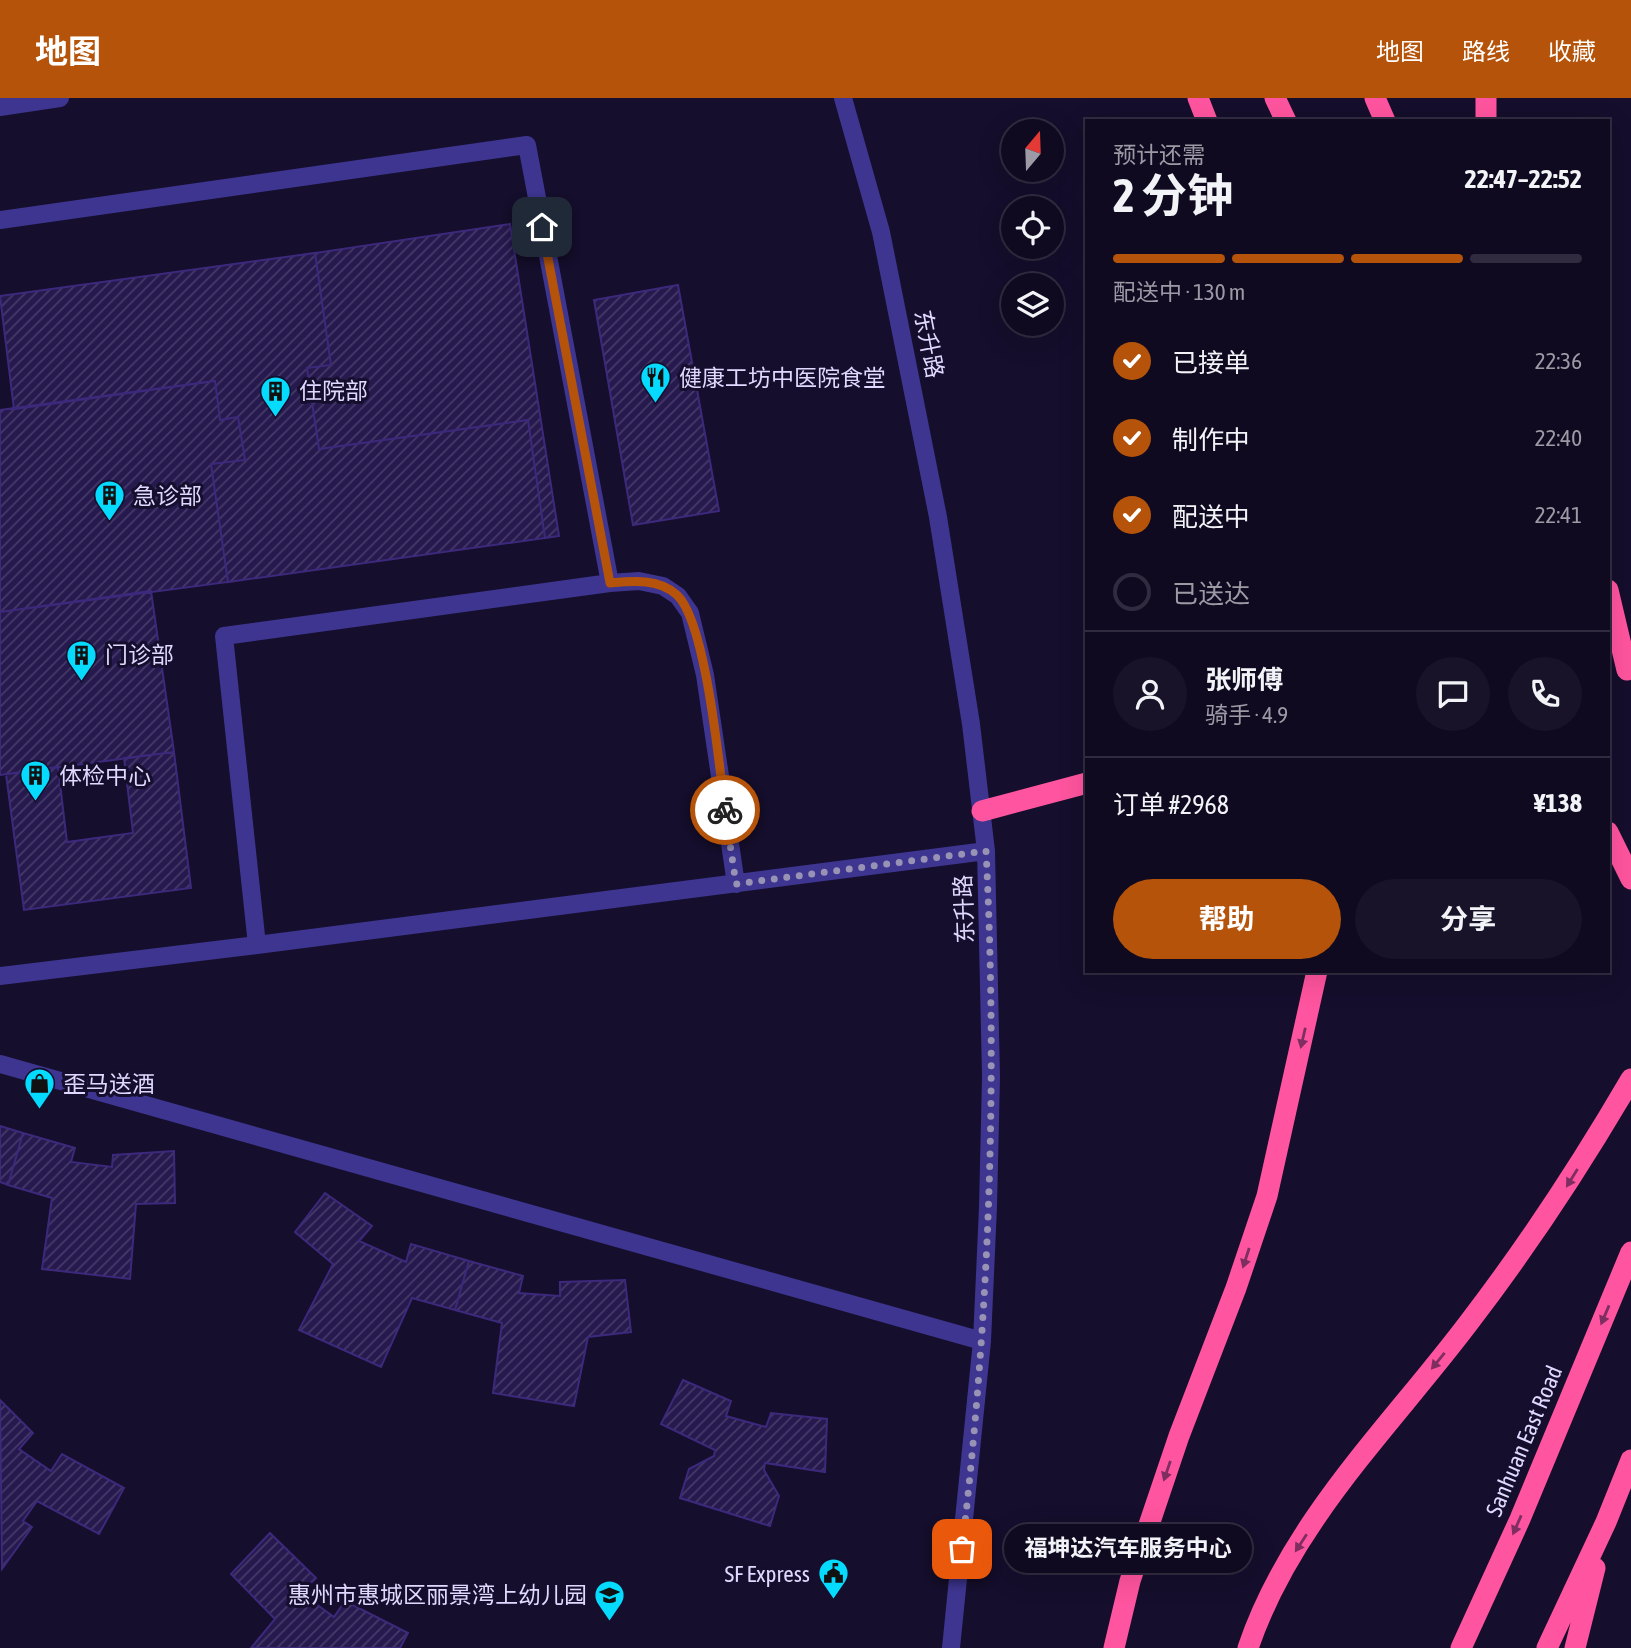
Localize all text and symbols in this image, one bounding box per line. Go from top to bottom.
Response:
text: 地图 [35,32,101,70]
text: 地图 [1376,38,1424,65]
text: 路线 [1462,38,1510,65]
text: 收藏 [1548,38,1596,65]
north arrow [1001,119,1064,182]
map controls [1001,119,1064,336]
text: 预计还需 [1113,142,1205,168]
text: 22:47–22:52 [1465,164,1582,194]
text: 2 分钟 [1113,169,1233,222]
button: locate [1001,196,1064,259]
pin [512,197,572,257]
icon: home [523,208,561,246]
button: layers [1001,273,1064,336]
text: 配送中 · 130 m [1113,279,1245,305]
street label: 东升路 [910,308,948,380]
icon: check [1113,342,1151,380]
text: 已接单 [1172,348,1250,378]
text: 22:36 [1535,348,1582,374]
restaurant icon: 健康工坊中医院食堂 [639,361,673,405]
place label: 健康工坊中医院食堂 [679,365,886,391]
building icon: 住院部 [259,374,293,418]
place label: 住院部 [299,378,368,404]
icon: check [1113,419,1151,457]
text: 制作中 [1172,425,1250,455]
text: 22:40 [1535,425,1582,451]
building icon: 急诊部 [93,479,127,523]
place label: 急诊部 [133,483,202,509]
icon: check [1113,496,1151,534]
text: 配送中 [1172,502,1250,532]
text: 22:41 [1535,502,1582,528]
text: 已送达 [1172,579,1250,609]
building icon: 门诊部 [65,638,99,682]
place label: 门诊部 [105,642,174,668]
button: person [1113,657,1187,731]
button: chat [1416,657,1490,731]
button: phone [1508,657,1582,731]
text: 张师傅 [1205,665,1283,695]
text: 骑手 · 4.9 [1205,702,1288,728]
building icon: 体检中心 [19,759,53,803]
place label: 体检中心 [59,763,151,789]
courier [690,775,760,845]
text: ¥138 [1534,788,1582,818]
text: 订单 #2968 [1113,790,1229,820]
icon: bike [706,791,744,829]
street label: 东升路 [950,874,978,944]
button: 帮助 [1113,879,1341,959]
button: 分享 [1355,879,1582,959]
one-way arrow [1297,1027,1308,1049]
shop icon: 歪马送酒 [23,1067,57,1111]
place label: 歪马送酒 [63,1071,155,1097]
one-way arrow [1565,1168,1578,1187]
one-way arrow [1241,1248,1251,1269]
one-way arrow [1599,1305,1611,1325]
one-way arrow [1430,1352,1445,1370]
street label: Sanhuan East Road [1481,1362,1567,1520]
one-way arrow [1161,1461,1172,1482]
one-way arrow [1511,1515,1523,1535]
pin [932,1519,992,1579]
callout: 福坤达汽车服务中心 [1004,1524,1252,1574]
icon: bag [943,1530,981,1568]
one-way arrow [1294,1533,1307,1552]
text: 福坤达汽车服务中心 [1025,1535,1232,1561]
public building icon: SF Express [816,1557,850,1601]
place label: SF Express [724,1561,810,1587]
school or university icon: 惠州市惠城区丽景湾上幼儿园 [593,1578,627,1622]
place label: 惠州市惠城区丽景湾上幼儿园 [288,1582,587,1608]

